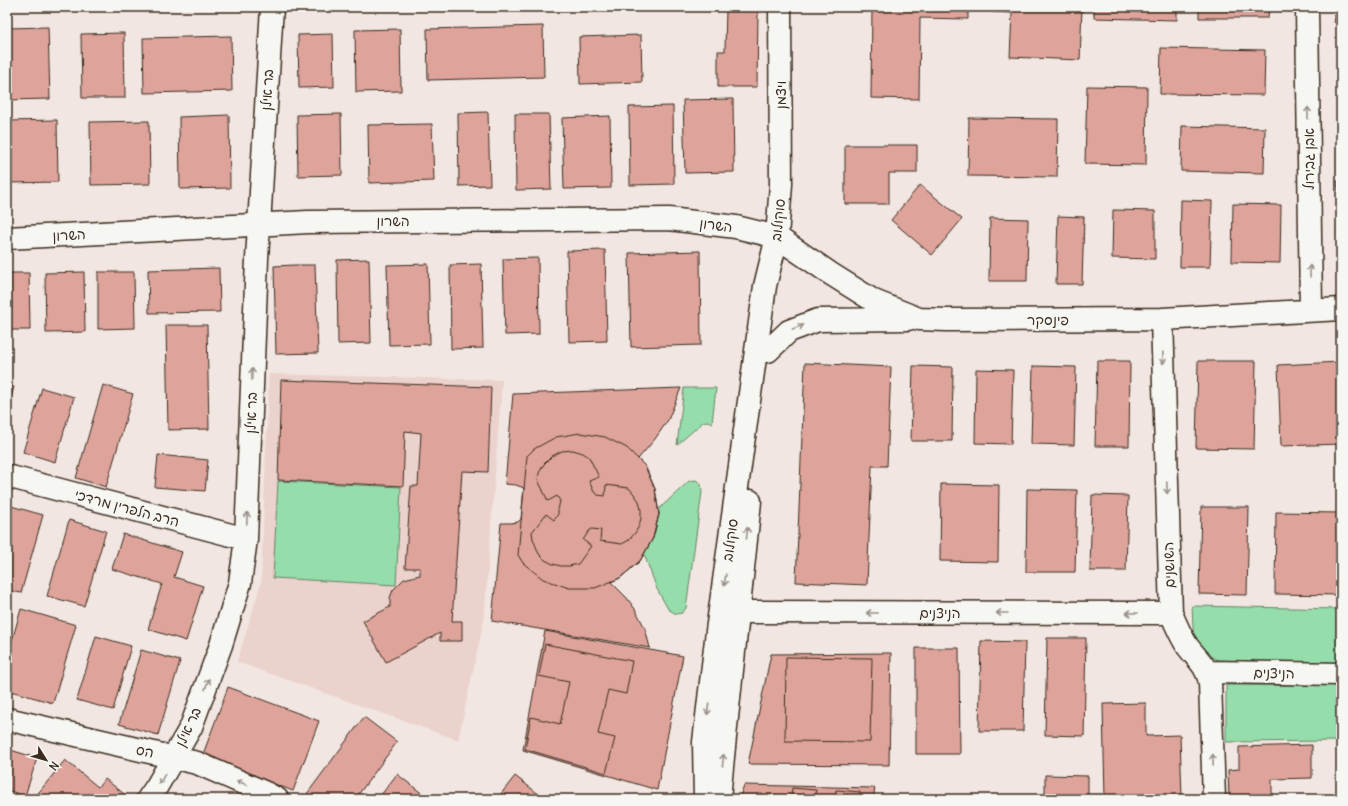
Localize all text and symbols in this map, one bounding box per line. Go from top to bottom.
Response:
street label: בר אילן [257,69,277,111]
street label: ויצמן [772,81,790,109]
one-way arrow [1304,107,1312,120]
street label: אבן גבירול [1300,128,1318,190]
street label: סוקולוב [767,198,789,242]
street label: השרון [376,212,410,230]
street label: השרון [698,214,734,236]
street label: השרון [52,225,86,245]
one-way arrow [1306,265,1314,278]
street label: פינסקר [1027,311,1069,329]
one-way arrow [792,323,804,331]
one-way arrow [1159,351,1167,364]
one-way arrow [249,368,256,381]
street label: בר אילן [241,392,261,434]
one-way arrow [1163,481,1171,494]
street label: הרב הלפרין מרדכי [73,485,181,531]
one-way arrow [243,512,251,525]
street label: סוקולוב [718,518,742,562]
one-way arrow [743,527,750,540]
street label: השושנים [1159,542,1179,588]
one-way arrow [721,573,729,586]
street label: הניצנים [919,604,961,622]
one-way arrow [866,609,879,617]
one-way arrow [996,609,1009,617]
one-way arrow [1126,609,1139,617]
street label: הניצנים [1253,664,1295,682]
one-way arrow [204,677,211,690]
one-way arrow [704,702,712,715]
street label: בר אילן [171,704,205,750]
north arrow [26,740,66,780]
street label: הס [134,740,156,762]
one-way arrow [719,754,726,767]
one-way arrow [1209,754,1216,767]
text: N [46,759,62,773]
one-way arrow [157,773,165,785]
one-way arrow [236,778,248,786]

